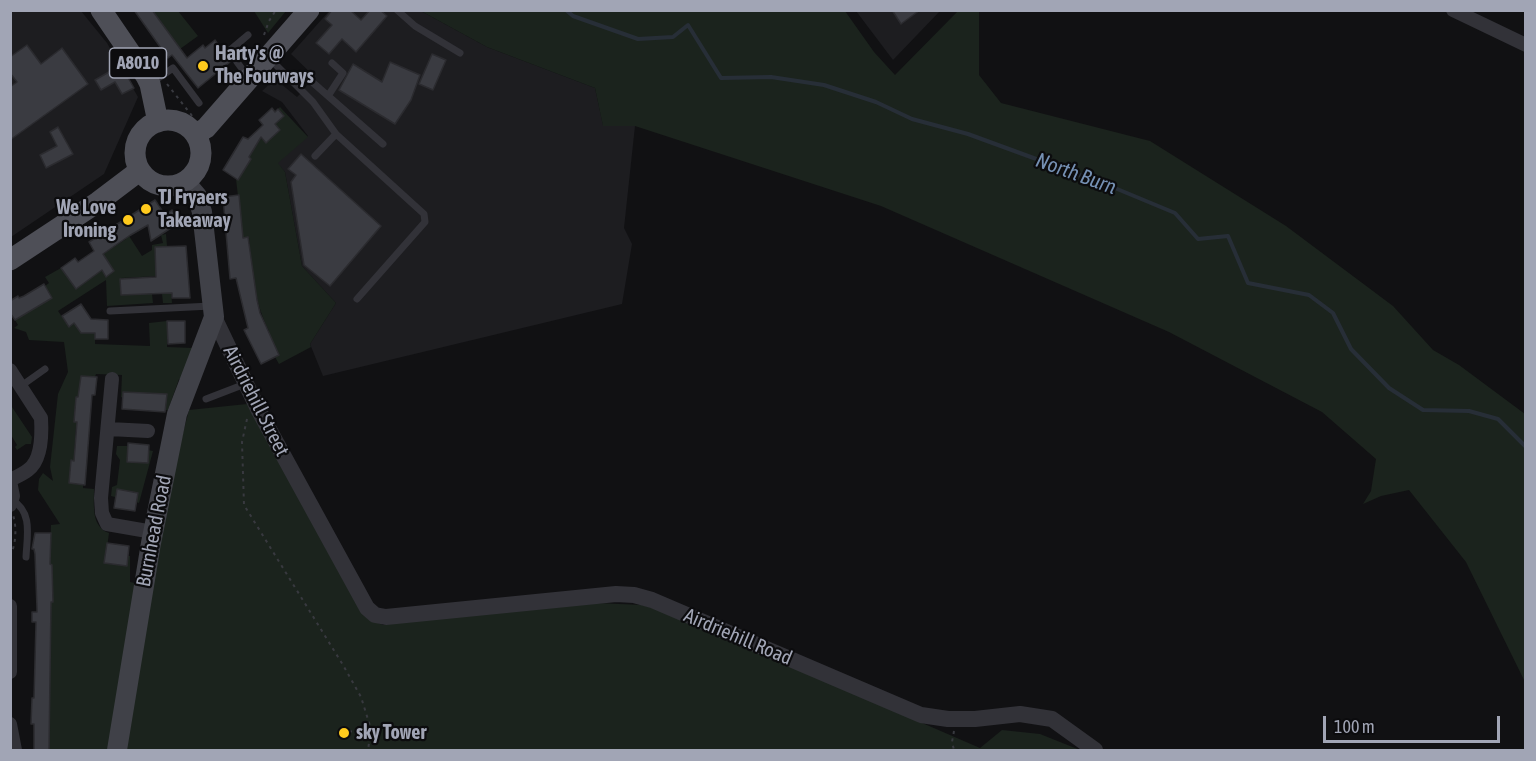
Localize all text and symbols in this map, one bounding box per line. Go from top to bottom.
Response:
place label: Harty's @ The Fourways [215,42,314,89]
road number: A8010 [110,48,166,78]
marker: Harty's @ The Fourways [196,59,210,73]
water label: North Burn [1032,148,1120,200]
place label: TJ Fryaers Takeaway [158,186,231,233]
place label: We Love Ironing [56,196,116,243]
marker: TJ Fryaers Takeaway [139,202,153,216]
marker: We Love Ironing [121,213,135,227]
street label: Airdriehill Street [218,342,294,460]
street label: Burnhead Road [131,473,177,589]
street label: Airdriehill Road [680,603,796,671]
scale bar [1326,704,1503,742]
text: 100 m [1334,716,1375,737]
place label: sky Tower [356,721,426,745]
marker: sky Tower [337,726,351,740]

